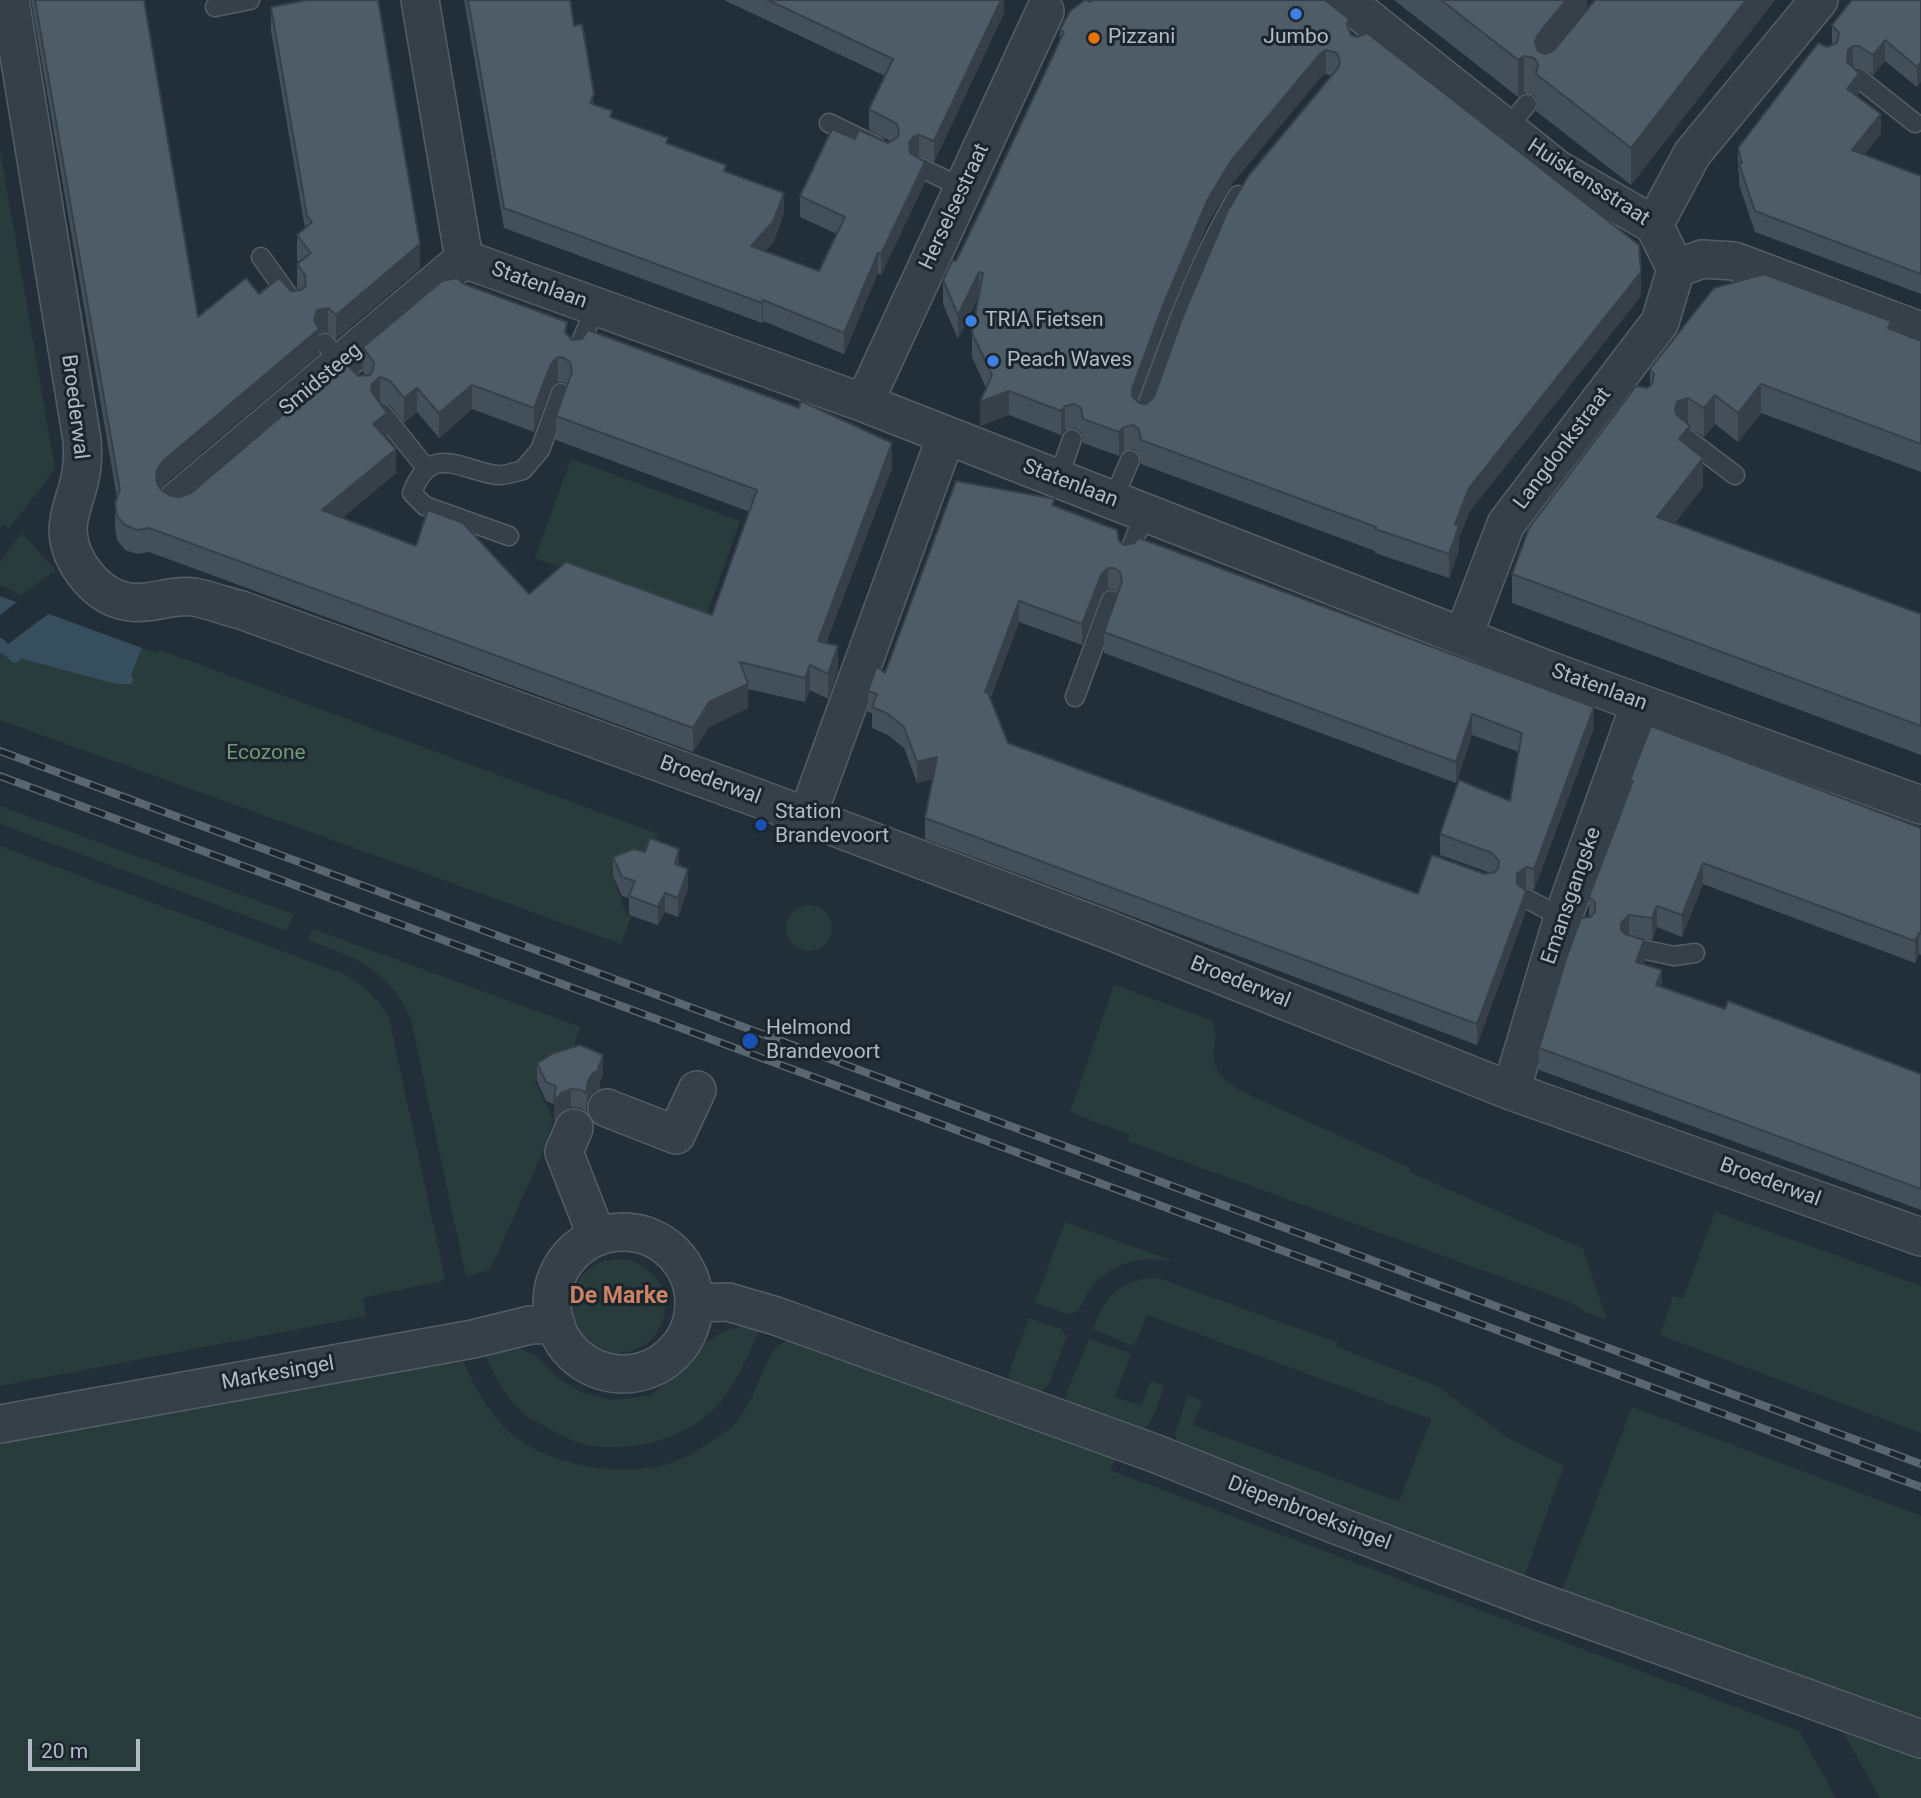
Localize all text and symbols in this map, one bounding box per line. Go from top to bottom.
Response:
marker: Jumbo [1288,6,1304,22]
place label: Pizzani [1108,25,1175,51]
place label: Jumbo [1263,25,1329,51]
marker: Pizzani [1086,30,1102,46]
street label: Huiskensstraat [1522,134,1654,232]
street label: Herselsestraat [915,140,995,274]
street label: Statenlaan [488,257,590,315]
place label: TRIA Fietsen [985,308,1104,334]
marker: TRIA Fietsen [963,313,979,329]
street label: Smidsteeg [275,338,367,422]
place label: Peach Waves [1007,348,1132,374]
street label: Broederwal [55,353,93,461]
marker: Peach Waves [985,353,1001,369]
street label: Langdonkstraat [1509,383,1617,515]
street label: Statenlaan [1019,454,1121,514]
street label: Statenlaan [1548,659,1650,717]
park label: Ecozone [226,741,306,767]
street label: Broederwal [656,751,764,811]
place label: Station Brandevoort [775,800,889,850]
marker: Station Brandevoort [753,817,769,833]
street label: Emansgangske [1537,824,1607,968]
street label: Broederwal [1186,952,1294,1014]
place label: Helmond Brandevoort [766,1016,880,1066]
marker: Helmond Brandevoort [740,1031,760,1051]
street label: Broederwal [1716,1153,1824,1213]
district label: De Marke [570,1283,668,1311]
street label: Markesingel [220,1352,336,1396]
street label: Diepenbroeksingel [1224,1471,1394,1557]
scale bar [32,1724,144,1768]
text: 20 m [41,1739,88,1763]

